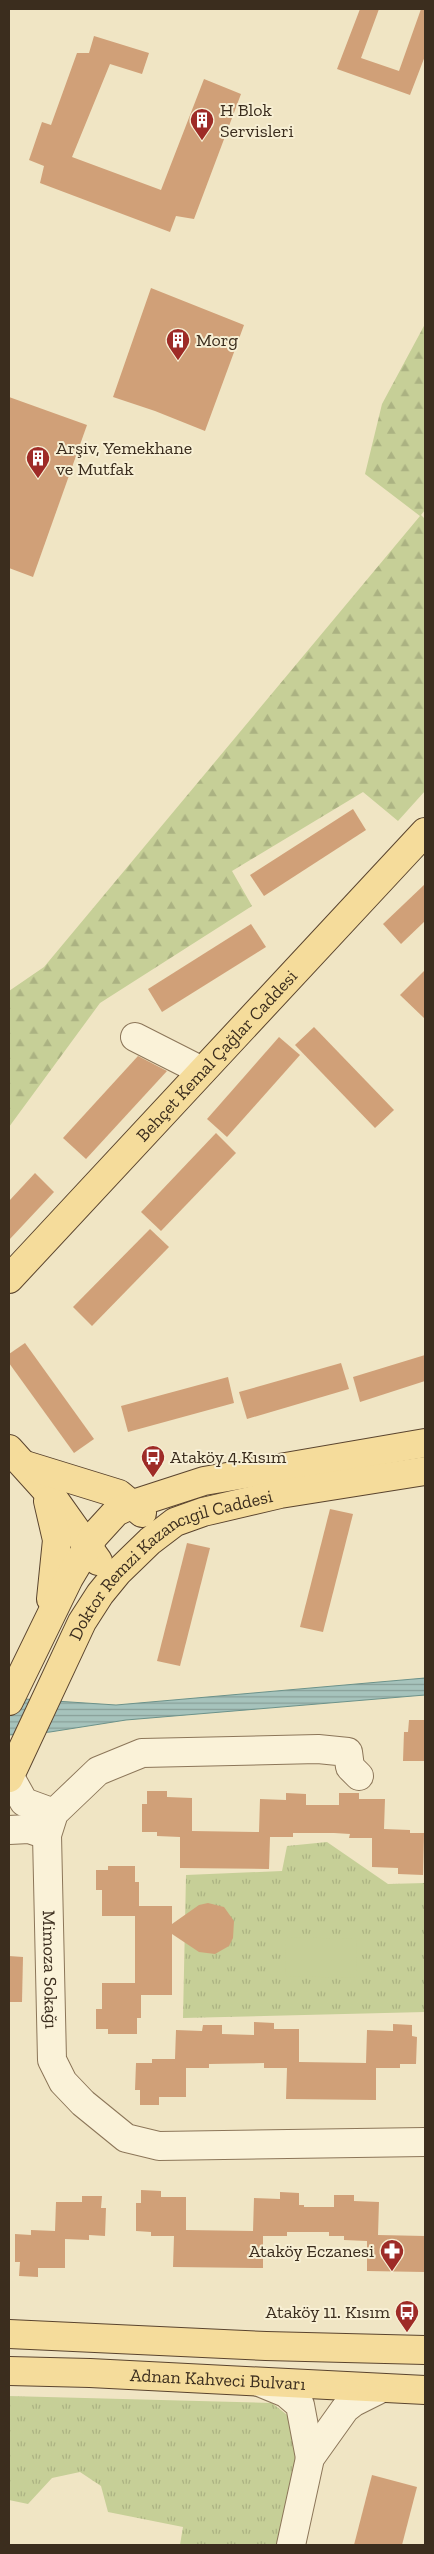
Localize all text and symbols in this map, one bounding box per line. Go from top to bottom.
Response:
place label: H Blok Servisleri [220,99,294,142]
building icon: H Blok Servisleri [189,107,215,141]
building icon: Morg [165,327,191,361]
place label: Morg [196,329,238,351]
place label: Arşiv, Yemekhane ve Mutfak [56,437,192,480]
building icon: Arşiv, Yemekhane ve Mutfak [25,445,51,479]
street label: Behçet Kemal Çağlar Caddesi [132,965,302,1146]
bus stop icon: Ataköy 4.Kısım [140,1444,166,1478]
place label: Ataköy 4.Kısım [170,1446,287,1468]
street label: Doktor Remzi Kazancıgil Caddesi [64,1485,275,1644]
street label: Mimoza Sokağı [38,1910,62,2029]
pharmacy icon: Ataköy Eczanesi [379,2238,405,2272]
place label: Ataköy Eczanesi [249,2240,374,2262]
bus stop icon: Ataköy 11. Kısım [394,2299,420,2333]
place label: Ataköy 11. Kısım [266,2301,390,2323]
street label: Adnan Kahveci Bulvarı [130,2364,306,2395]

